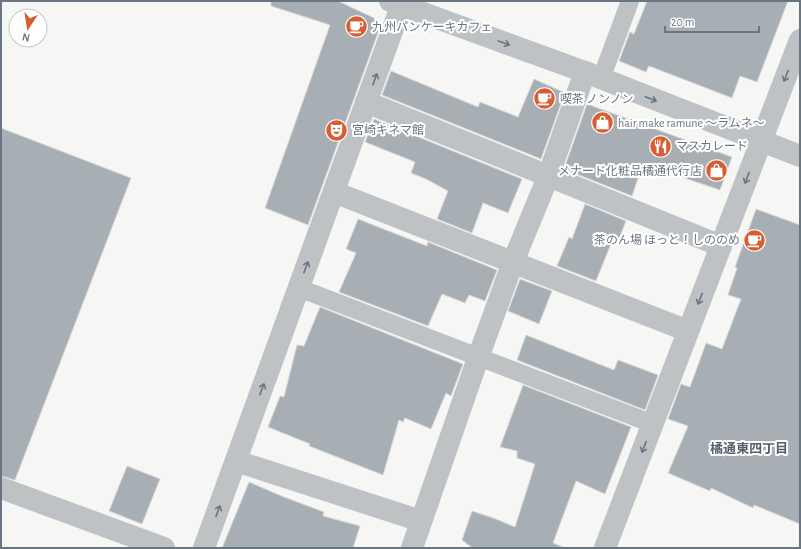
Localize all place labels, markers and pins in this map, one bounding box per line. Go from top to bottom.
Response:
cafe icon: 九州パンケーキカフェ [344,14,370,40]
place label: 九州パンケーキカフェ [372,20,493,33]
cafe icon: 喫茶 ノンノン [532,86,558,112]
place label: 喫茶 ノンノン [560,93,633,105]
shop icon: hair make ramune ～ラムネ～ [590,110,616,136]
theatre icon: 宮崎キネマ館 [323,117,349,143]
place label: hair make ramune ～ラムネ～ [618,117,765,129]
place label: 宮崎キネマ館 [352,124,424,136]
restaurant icon: マスカレード [647,133,673,159]
place label: マスカレード [676,140,748,152]
shop icon: メナード化粧品橘通代行店 [704,158,730,184]
place label: メナード化粧品橘通代行店 [558,164,702,177]
cafe icon: 茶のん場 ほっと！しののめ [742,227,768,253]
place label: 茶のん場 ほっと！しののめ [594,233,740,246]

